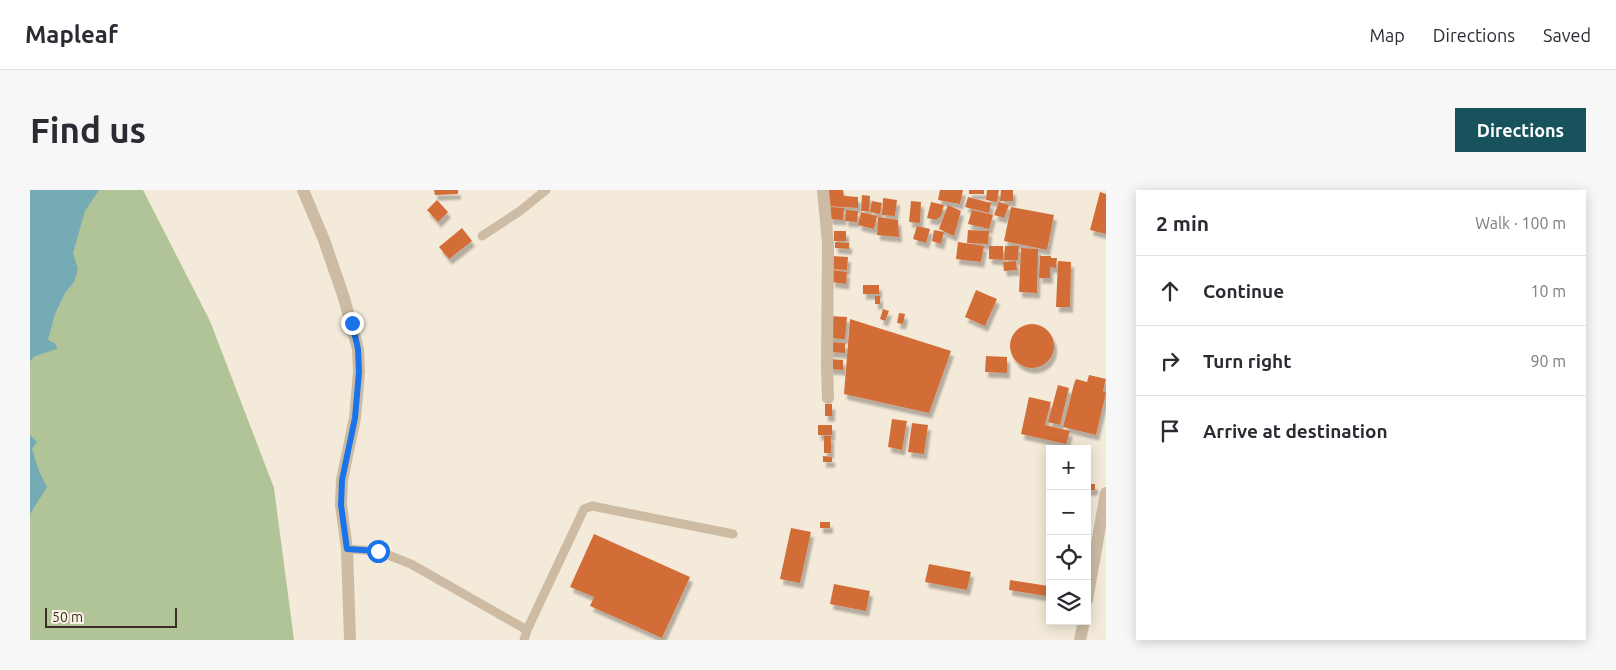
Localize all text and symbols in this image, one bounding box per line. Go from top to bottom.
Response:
text: Mapleaf [25,21,118,48]
text: Map [1369,25,1405,45]
text: Directions [1433,25,1515,45]
text: Saved [1543,25,1591,45]
button: Directions [1455,108,1586,152]
text: Find us [30,110,146,150]
text: 2 min [1156,211,1209,235]
text: Walk · 100 m [1475,214,1566,232]
icon: ahead [1156,277,1184,305]
text: Continue [1203,280,1284,302]
text: 10 m [1530,282,1566,300]
route end [341,312,364,335]
icon: right [1156,347,1184,375]
text: Turn right [1203,350,1291,372]
text: 90 m [1530,352,1566,370]
icon: arrive [1156,417,1184,445]
text: Arrive at destination [1203,420,1388,442]
map controls [1046,445,1091,625]
button: + [1046,445,1091,490]
button: − [1046,490,1091,535]
button: locate [1046,535,1091,580]
route start [367,540,390,563]
button: layers [1046,580,1091,625]
scale bar [45,605,178,628]
text: 50 m [52,609,83,625]

